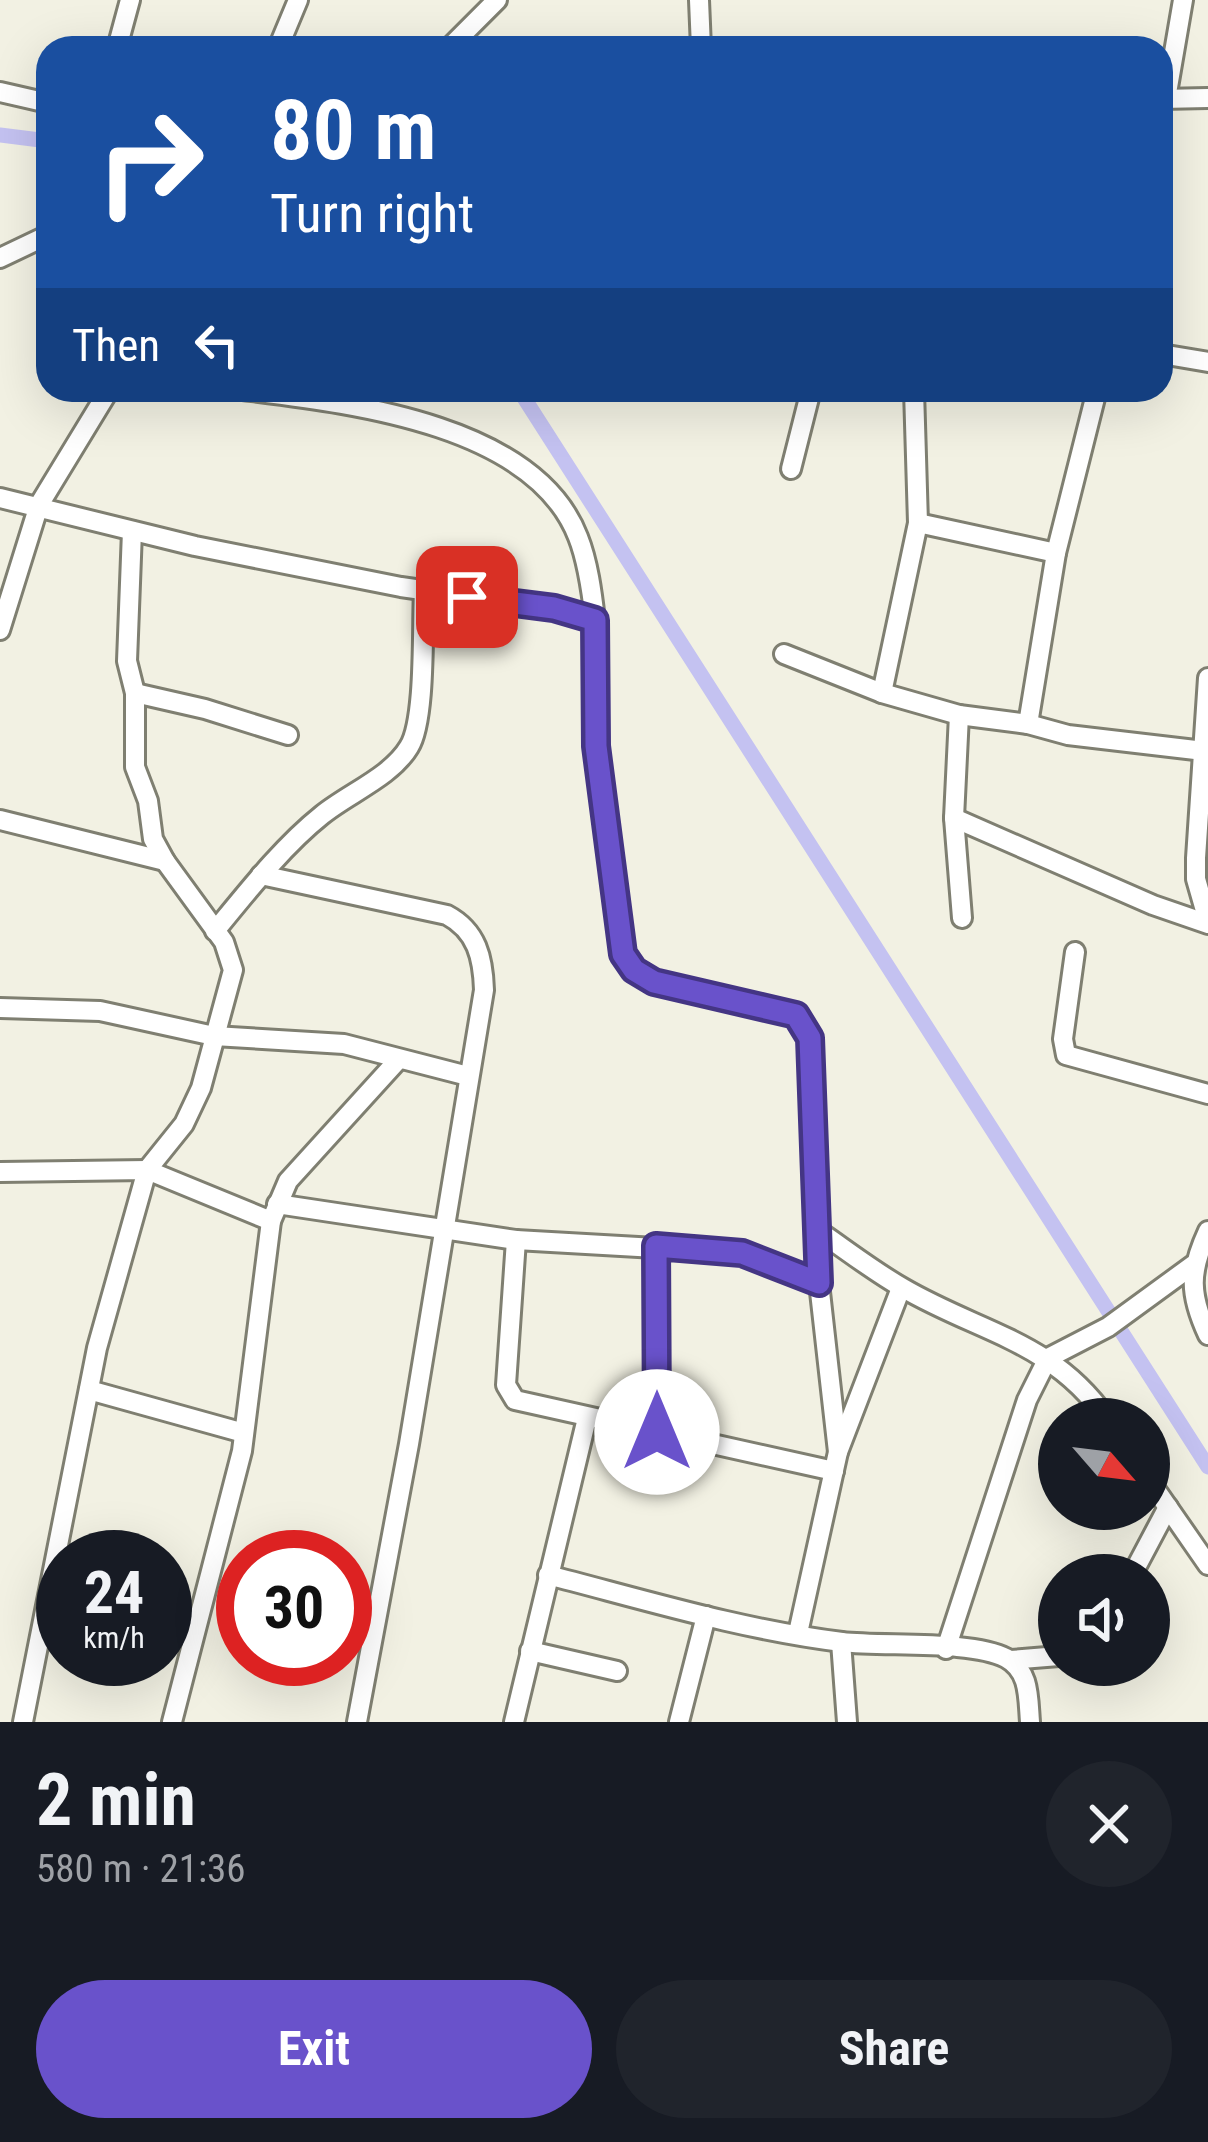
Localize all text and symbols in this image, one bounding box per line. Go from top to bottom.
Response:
text: 80 m [270,81,437,180]
icon: right [72,84,228,240]
text: Turn right [270,182,474,245]
icon: left [184,312,250,378]
text: Then [72,319,160,372]
pin [416,546,518,648]
icon: arrive [434,564,500,630]
position arrow [594,1369,720,1495]
north arrow [1038,1398,1170,1530]
map controls [1038,1398,1170,1686]
speed limit sign: 30 [216,1530,372,1686]
button: sound [1038,1554,1170,1686]
text: 24 [84,1557,144,1628]
text: km/h [83,1620,145,1655]
text: 2 min [36,1758,196,1843]
button: close [1046,1761,1172,1887]
text: 580 m · 21:36 [36,1846,246,1892]
button: Exit [36,1980,592,2118]
button: Share [616,1980,1172,2118]

